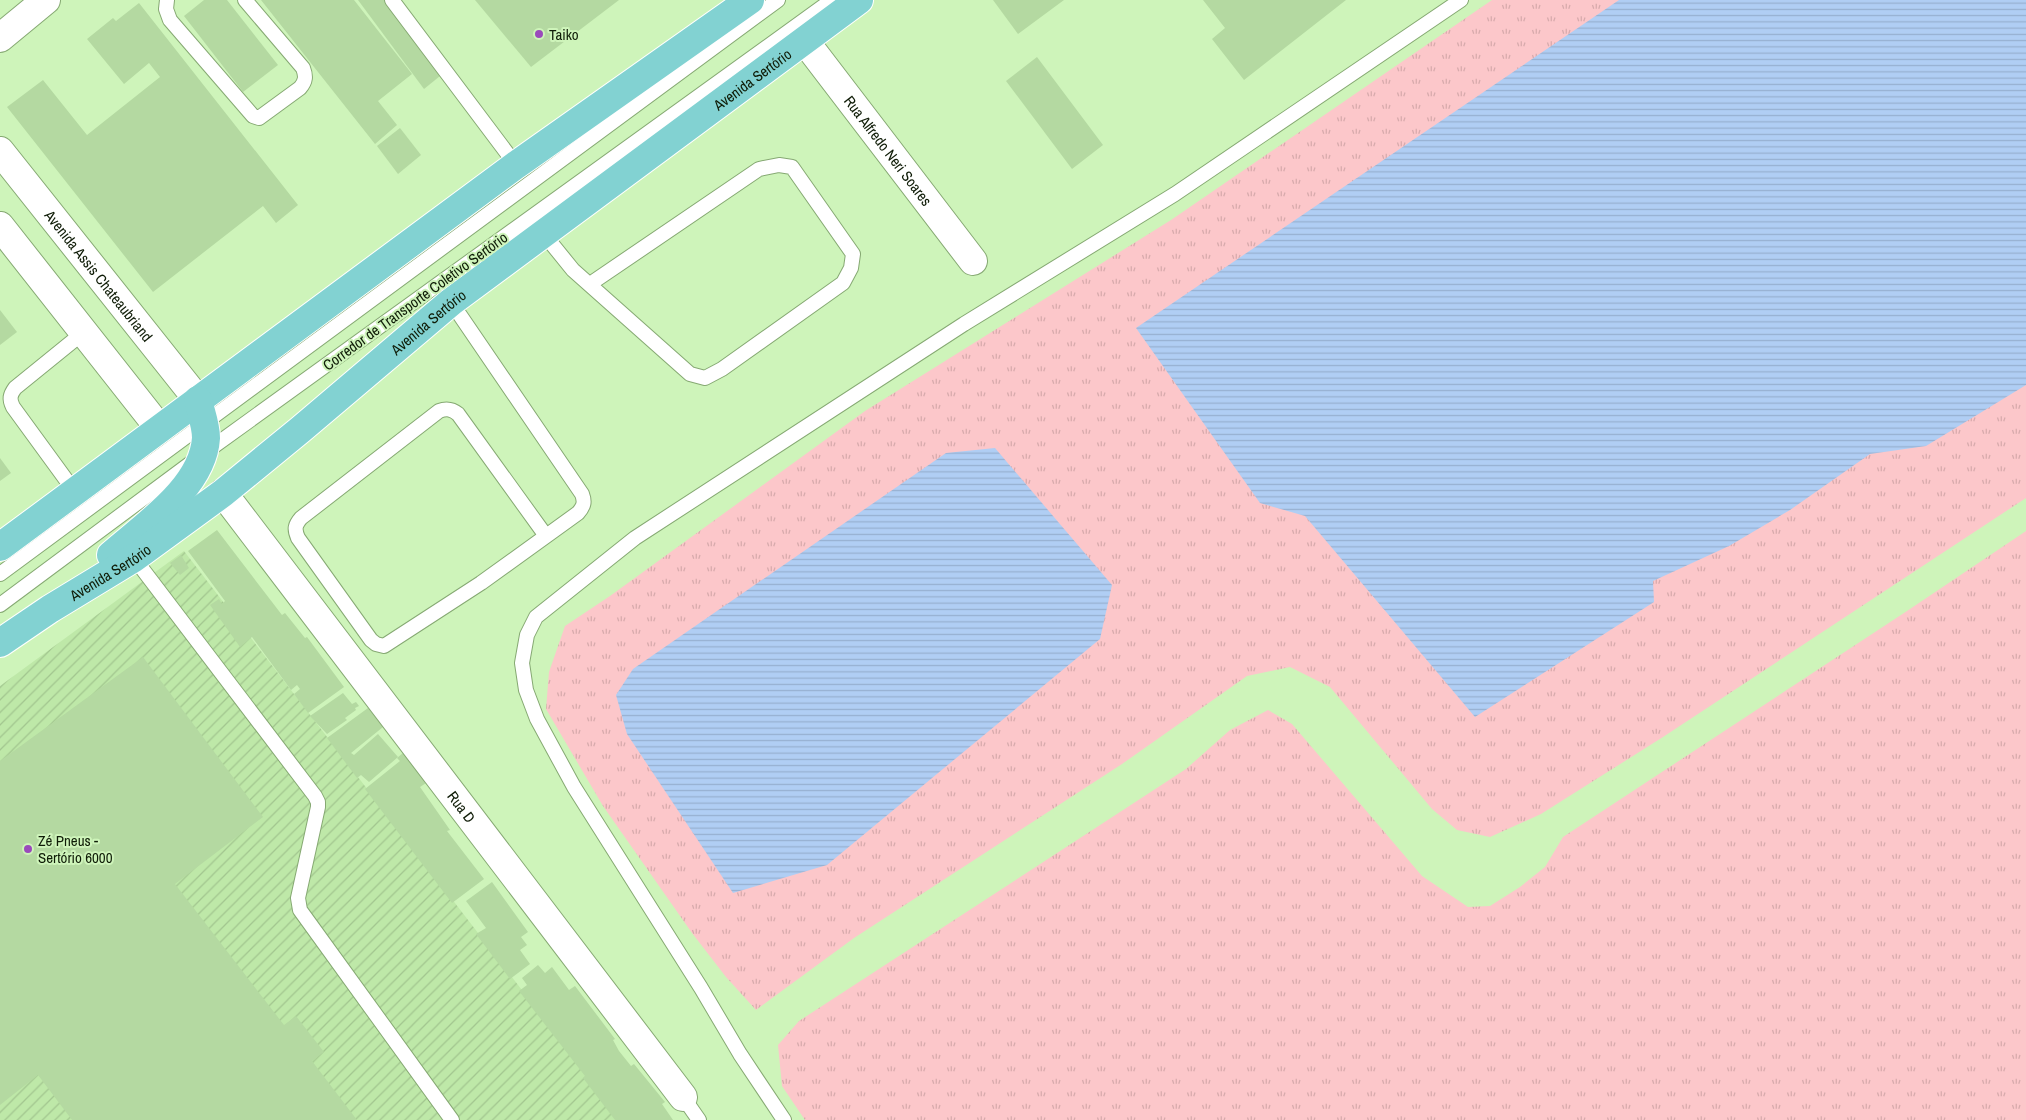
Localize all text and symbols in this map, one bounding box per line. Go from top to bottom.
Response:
place label: Taiko [549,24,579,45]
marker: Taiko [533,28,545,40]
street label: Avenida Sertório [708,43,796,116]
street label: Rua Alfredo Neri Soares [840,91,937,210]
street label: Avenida Assis Chateaubriand [39,204,158,346]
street label: Corredor de Transporte Coletivo Sertório [318,227,512,375]
street label: Avenida Sertório [385,284,470,360]
street label: Avenida Sertório [65,539,155,606]
street label: Rua D [443,786,481,827]
place label: Zé Pneus - Sertório 6000 [38,830,113,868]
marker: Zé Pneus - Sertório 6000 [22,843,34,855]

